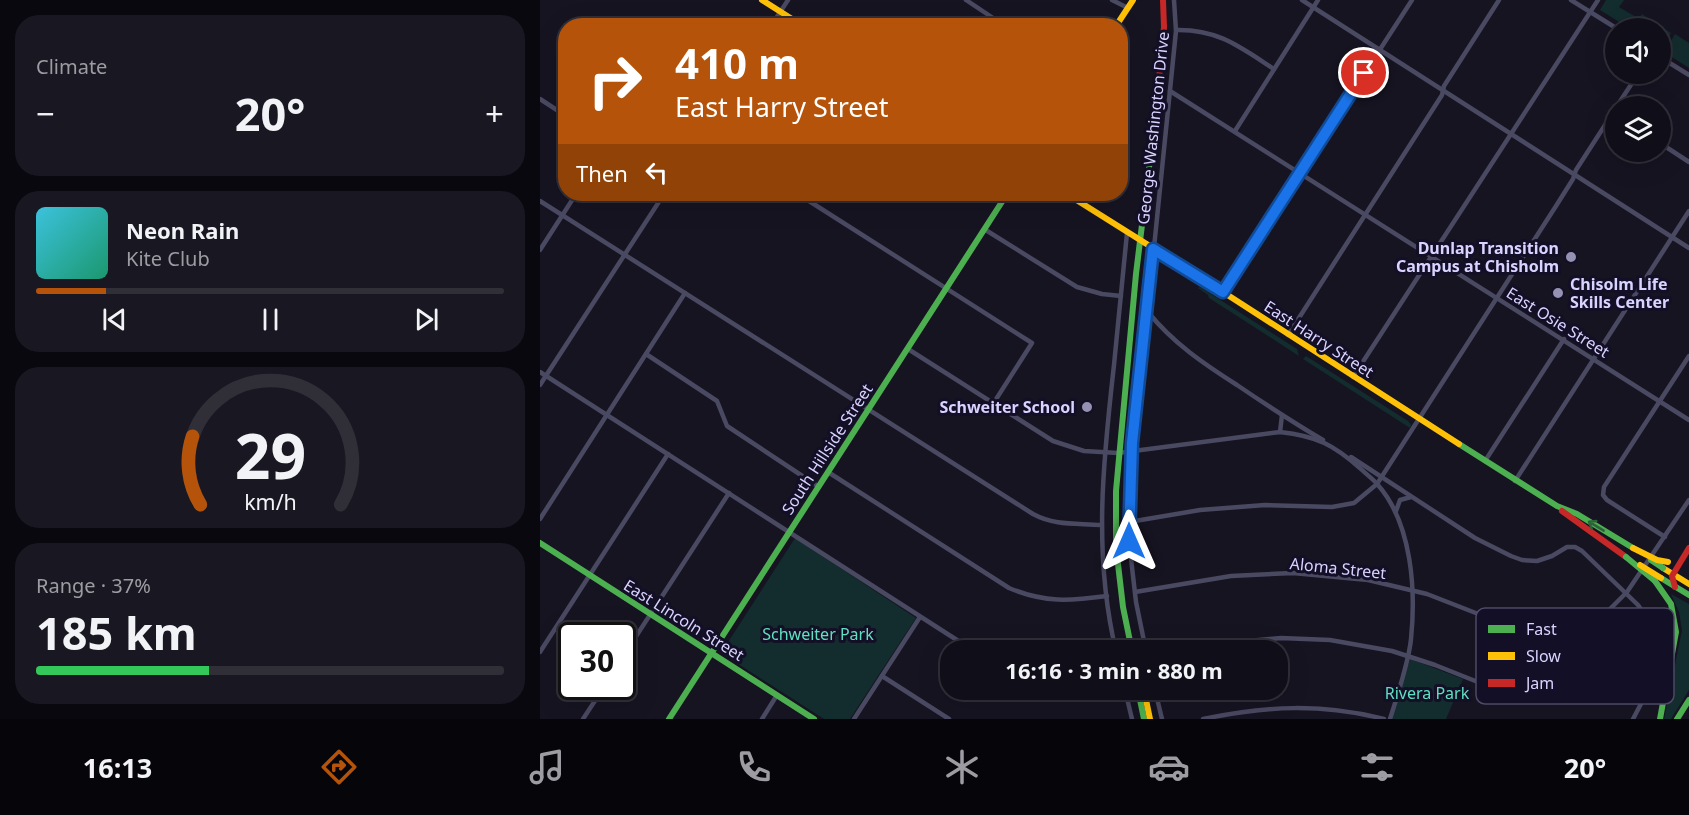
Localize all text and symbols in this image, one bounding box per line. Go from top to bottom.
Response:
map controls [1605,18,1671,162]
button: sound [1605,18,1671,84]
street label: George Washington Drive [1132,30,1174,226]
text: 410 m [675,34,799,91]
icon: right [576,42,654,120]
pin [1338,47,1389,98]
text: Climate [36,53,107,80]
icon: arrive [1347,56,1380,89]
text: 20° [235,83,305,144]
text: East Harry Street [675,88,889,125]
text: − [36,91,55,136]
text: + [485,91,504,136]
button: layers [1605,96,1671,162]
icon: left [640,156,673,189]
text: Then [576,158,628,188]
text: Neon Rain [126,215,239,245]
place label: Dunlap Transition Campus at Chisholm [1396,237,1559,277]
text: Kite Club [126,245,210,272]
marker: Dunlap Transition Campus at Chisholm [1564,250,1578,264]
place label: Chisolm Life Skills Center [1570,273,1669,313]
street label: East Osie Street [1502,282,1614,363]
marker: Chisolm Life Skills Center [1551,286,1565,300]
street label: East Harry Street [1260,295,1378,383]
icon: previous [98,303,131,336]
icon: pause [254,303,287,336]
icon: next [410,303,443,336]
street label: South Hillside Street [776,379,878,519]
place label: Schweiter School [939,396,1075,418]
marker: Schweiter School [1080,400,1094,414]
text: 29 [234,412,306,497]
text: km/h [244,487,296,516]
position arrow [1097,509,1161,573]
one-way arrow [1588,519,1605,531]
street label: Aloma Street [1289,552,1388,584]
text: Range · 37% [36,572,151,599]
street label: East Lincoln Street [620,574,749,666]
text: 185 km [36,602,197,663]
legend [1476,608,1674,704]
text: Fast [1526,618,1557,640]
speed limit sign: 30 [558,622,636,700]
park label: Schweiter Park [762,623,874,645]
text: Slow [1526,645,1561,667]
text: 16:16 · 3 min · 880 m [1005,655,1223,685]
text: Jam [1524,672,1554,694]
park label: Rivera Park [1385,682,1470,704]
icon: directions [318,746,360,788]
icon: music [526,746,568,788]
icon: phone [733,746,775,788]
icon: climate [941,746,983,788]
icon: car [1148,746,1190,788]
icon: filters [1356,746,1398,788]
text: 16:13 [83,749,152,786]
text: 20° [1564,749,1606,786]

